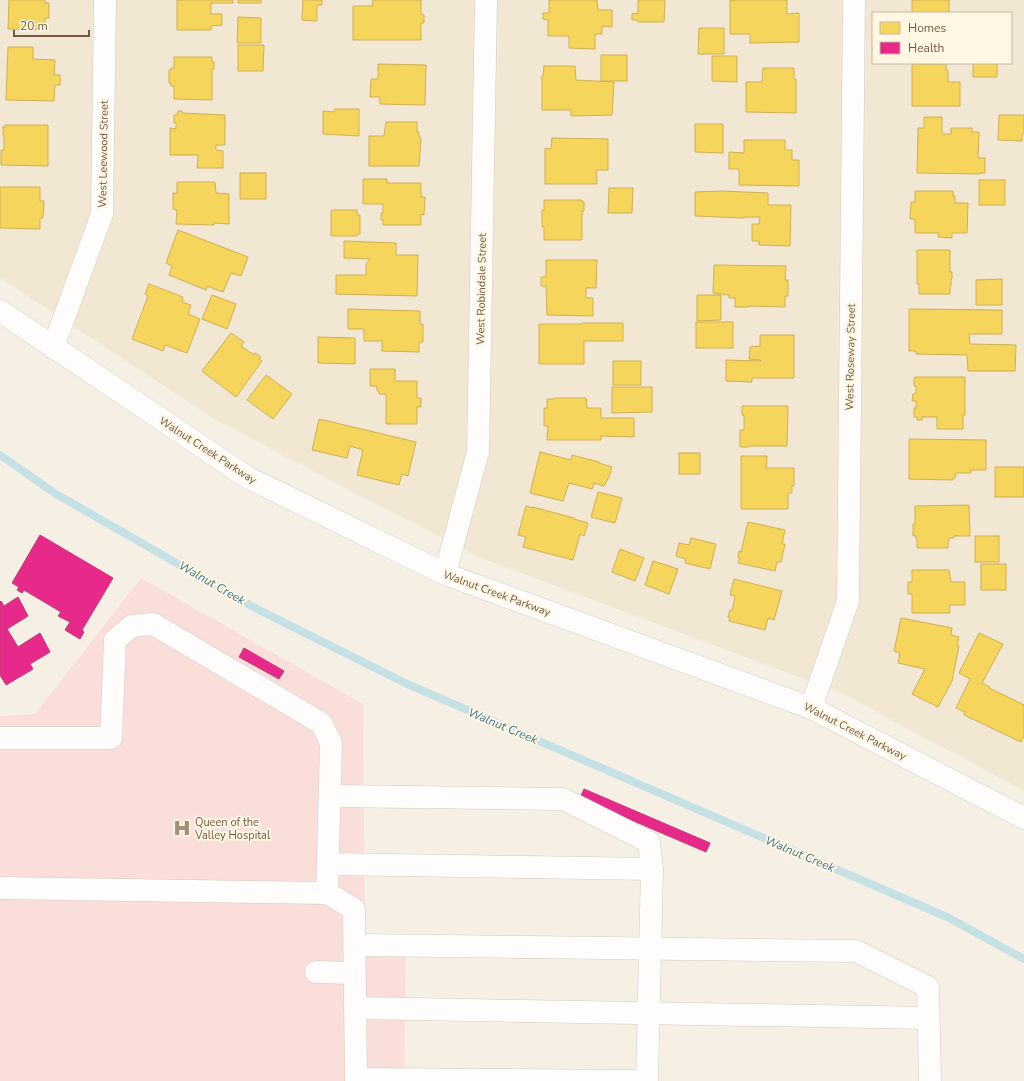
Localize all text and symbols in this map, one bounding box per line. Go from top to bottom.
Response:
scale bar [14,12,89,38]
legend [872,12,1012,64]
text: 20 m [20,18,48,34]
text: Homes [908,20,946,36]
text: Health [908,40,944,56]
street label: West Leewood Street [95,100,112,208]
street label: West Robindale Street [473,233,490,345]
street label: West Roseway Street [842,303,859,411]
street label: Walnut Creek Parkway [156,413,260,488]
water label: Walnut Creek [176,557,249,609]
street label: Walnut Creek Parkway [441,567,553,620]
street label: Walnut Creek Parkway [801,699,909,764]
water label: Walnut Creek [466,704,541,748]
place label: Queen of the Valley Hospital [194,815,271,843]
hospital icon: Queen of the Valley Hospital [172,818,192,838]
water label: Walnut Creek [763,832,838,876]

